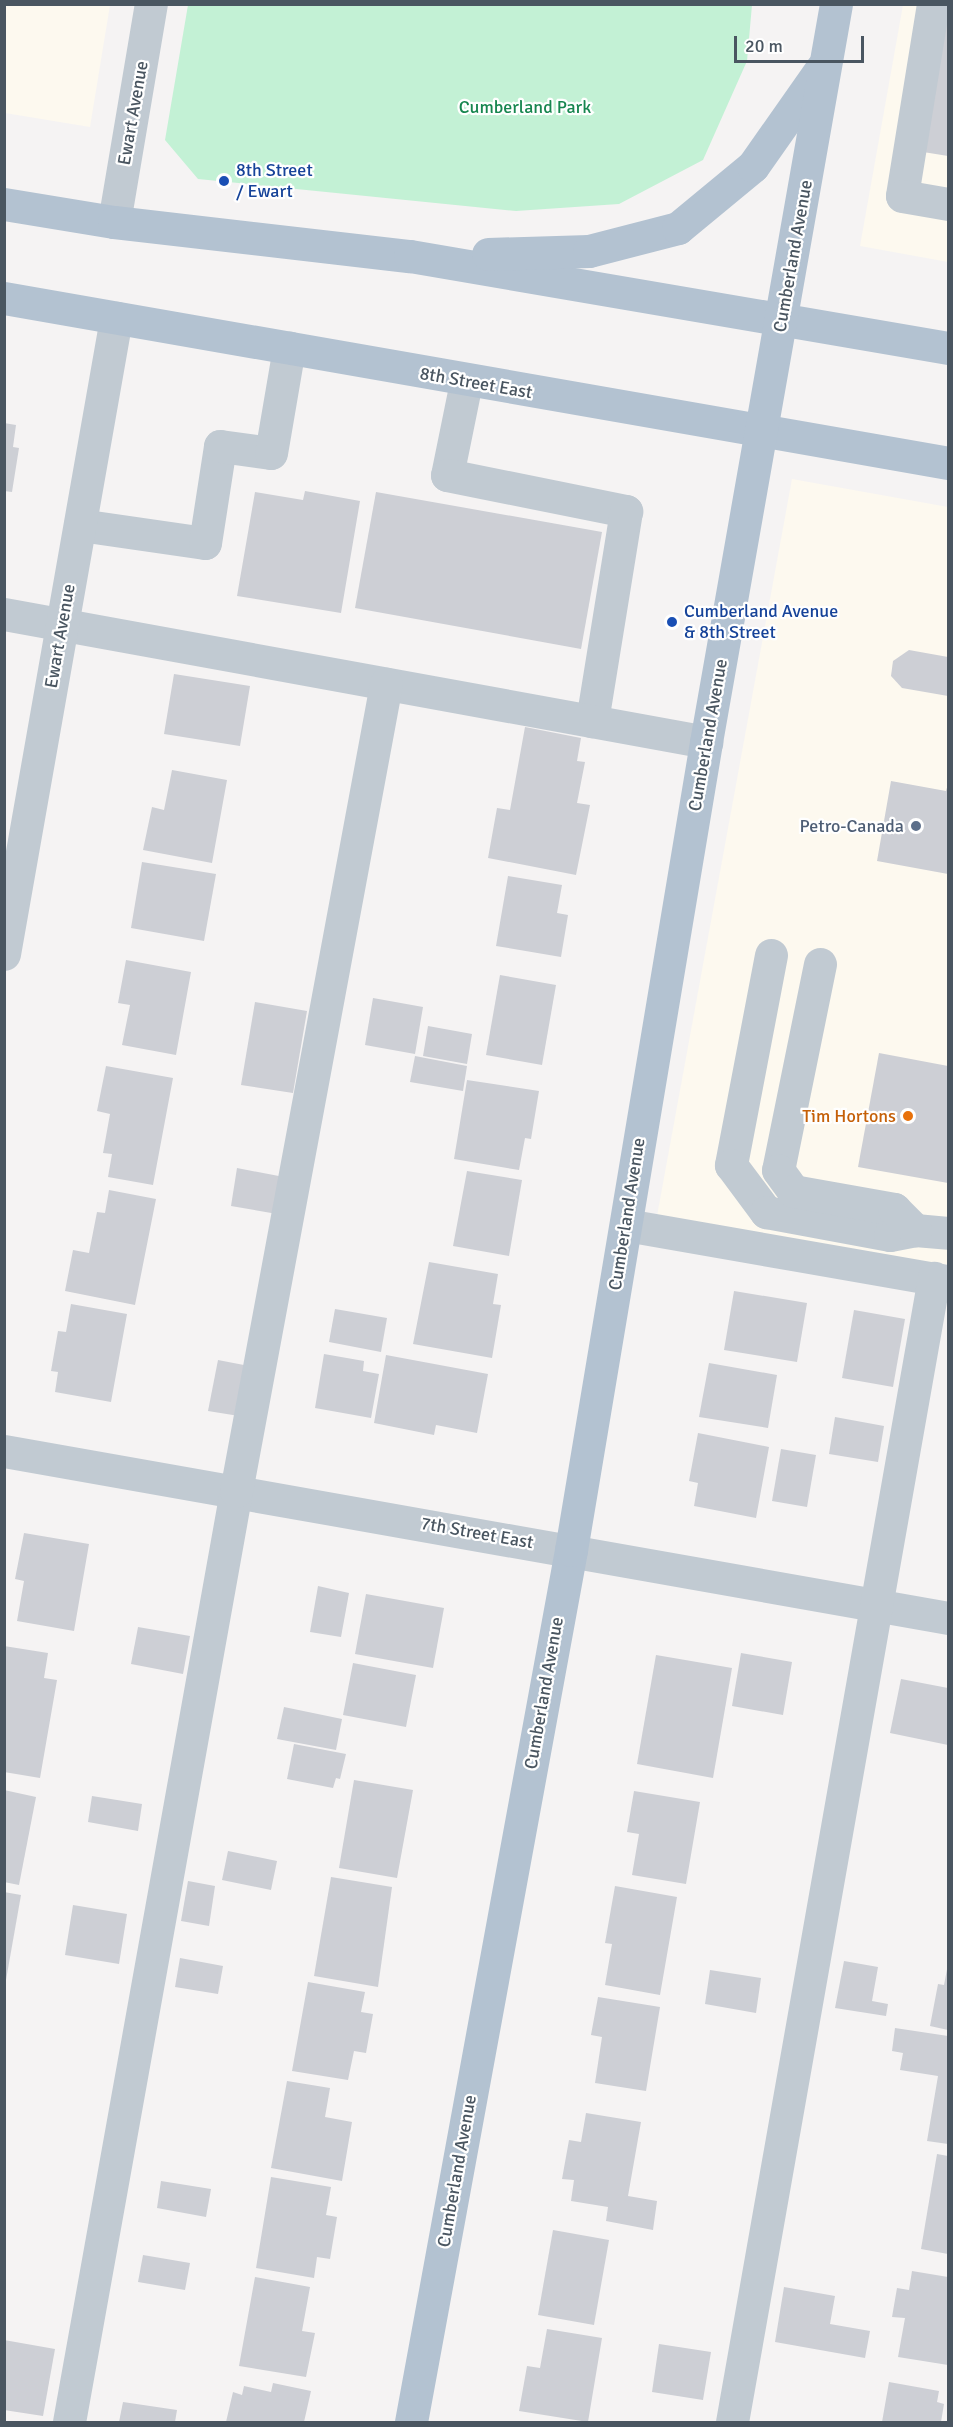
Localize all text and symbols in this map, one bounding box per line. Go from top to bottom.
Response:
scale bar [737,24,868,62]
text: 20 m [745,35,783,57]
street label: Ewart Avenue [113,59,153,167]
park label: Cumberland Park [459,96,591,118]
place label: 8th Street / Ewart [236,160,313,202]
marker: 8th Street / Ewart [217,174,231,188]
street label: Cumberland Avenue [769,178,817,334]
street label: 8th Street East [418,362,534,404]
street label: Ewart Avenue [40,582,80,690]
place label: Cumberland Avenue & 8th Street [684,601,838,644]
marker: Cumberland Avenue & 8th Street [665,615,679,629]
street label: Cumberland Avenue [684,657,732,813]
place label: Petro-Canada [800,815,904,837]
marker: Petro-Canada [909,819,923,833]
place label: Tim Hortons [802,1105,896,1127]
marker: Tim Hortons [901,1109,915,1123]
street label: Cumberland Avenue [604,1136,650,1292]
street label: 7th Street East [419,1512,535,1554]
street label: Cumberland Avenue [520,1615,568,1771]
street label: Cumberland Avenue [433,2093,481,2249]

